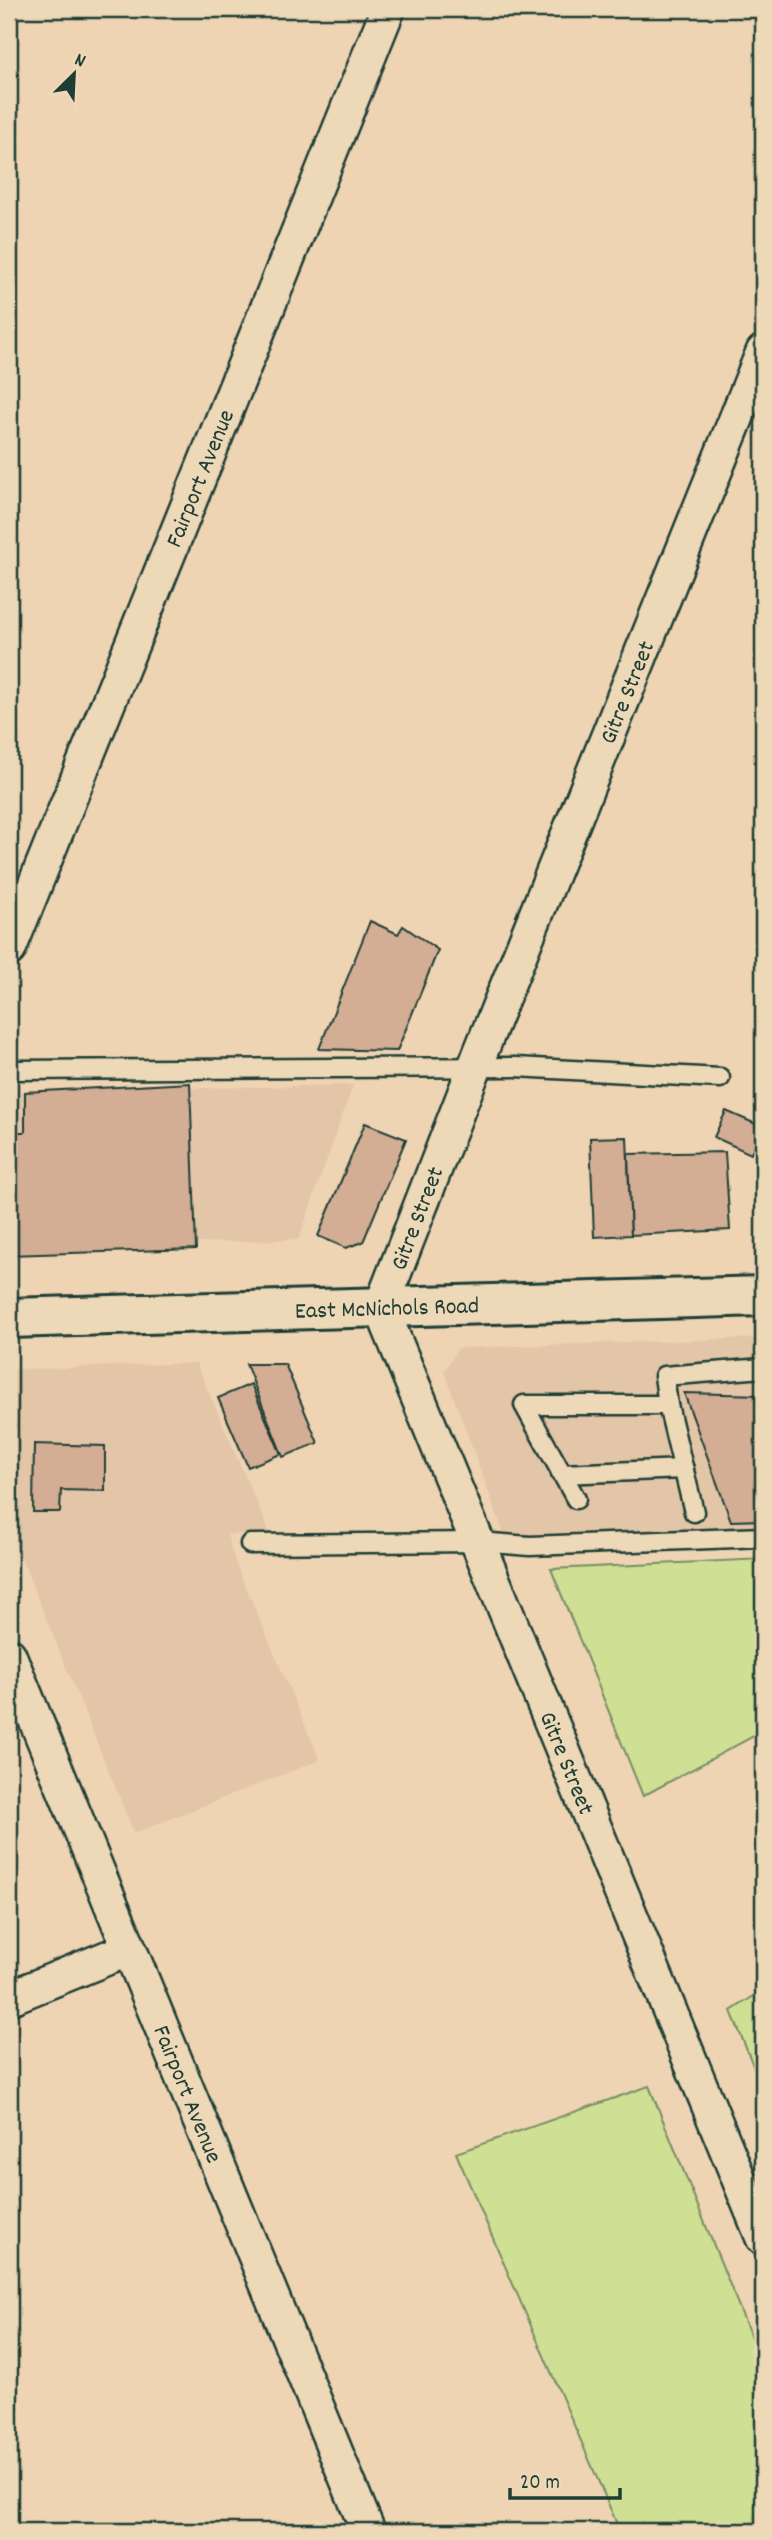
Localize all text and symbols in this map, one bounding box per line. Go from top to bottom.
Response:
north arrow [38,38,108,108]
text: N [70,47,89,76]
street label: Fairport Avenue [159,405,245,553]
street label: Gitre Street [593,636,665,750]
street label: Gitre Street [383,1162,454,1276]
street label: East McNichols Road [294,1290,480,1330]
street label: Gitre Street [529,1707,602,1821]
street label: Fairport Avenue [143,2021,229,2169]
scale bar [510,2456,620,2500]
text: 20 m [520,2469,560,2499]

